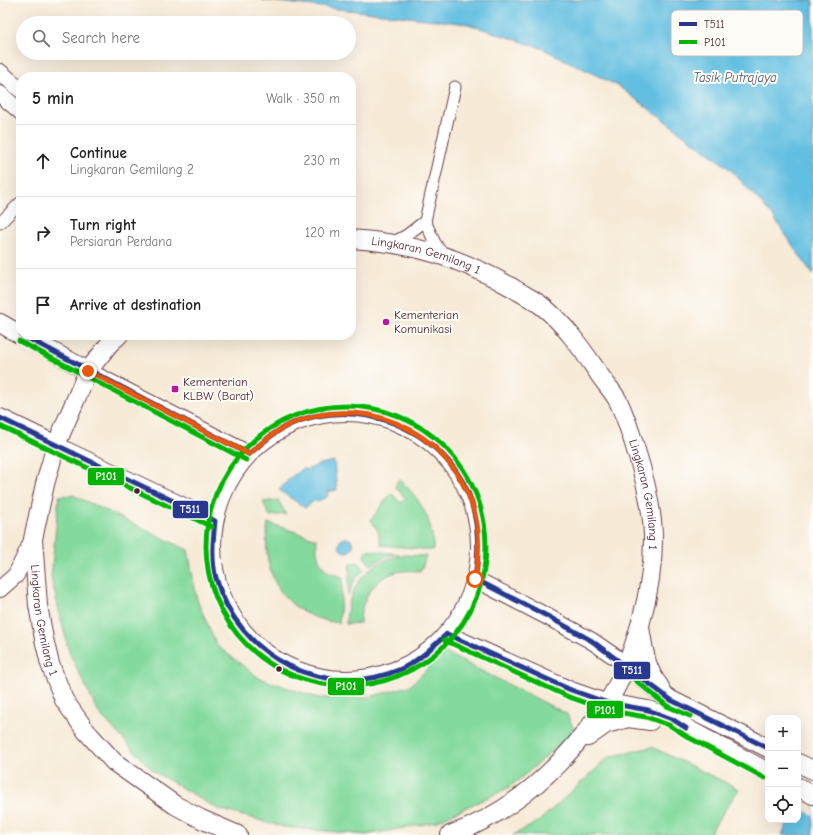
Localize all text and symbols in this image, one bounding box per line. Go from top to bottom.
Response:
legend [671,10,803,56]
search box [16,16,356,60]
text: T511 [704,18,724,31]
icon: search [30,27,52,49]
text: Search here [62,29,140,47]
text: P101 [704,36,726,49]
water label: Tasik Putrajaya [693,70,777,85]
text: 5 min [32,89,74,108]
text: Walk · 350 m [266,91,340,106]
text: Continue [70,144,127,162]
icon: ahead [32,150,54,172]
text: 230 m [304,153,340,168]
text: Lingkaran Gemilang 2 [70,162,194,177]
text: Turn right [70,216,136,234]
icon: right [32,222,54,244]
text: 120 m [305,225,340,240]
text: Persiaran Perdana [70,234,172,249]
street label: Lingkaran Gemilang 1 [371,234,483,277]
icon: arrive [32,294,54,316]
text: Arrive at destination [70,296,201,314]
place label: Kementerian Komunikasi [394,308,459,336]
marker: Kementerian Komunikasi [381,317,391,327]
route end [79,362,97,380]
place label: Kementerian KLBW (Barat) [183,375,254,403]
marker: Kementerian KLBW (Barat) [170,384,180,394]
street label: Lingkaran Gemilang 1 [626,438,660,550]
line badge: P101 [87,467,125,486]
text: P101 [95,470,117,483]
unlabelled marker [132,486,142,496]
line badge: T511 [172,500,209,519]
text: T511 [180,503,200,516]
street label: Lingkaran Gemilang 1 [28,564,61,678]
route start [466,570,484,588]
line badge: T511 [613,661,651,680]
unlabelled marker [274,664,284,674]
text: T511 [622,664,642,677]
line badge: P101 [327,677,365,696]
text: P101 [335,680,357,693]
line badge: P101 [586,700,624,719]
text: P101 [594,704,616,717]
map controls [765,715,801,823]
button: + [765,715,801,751]
button: − [765,751,801,787]
button: locate [765,787,801,823]

